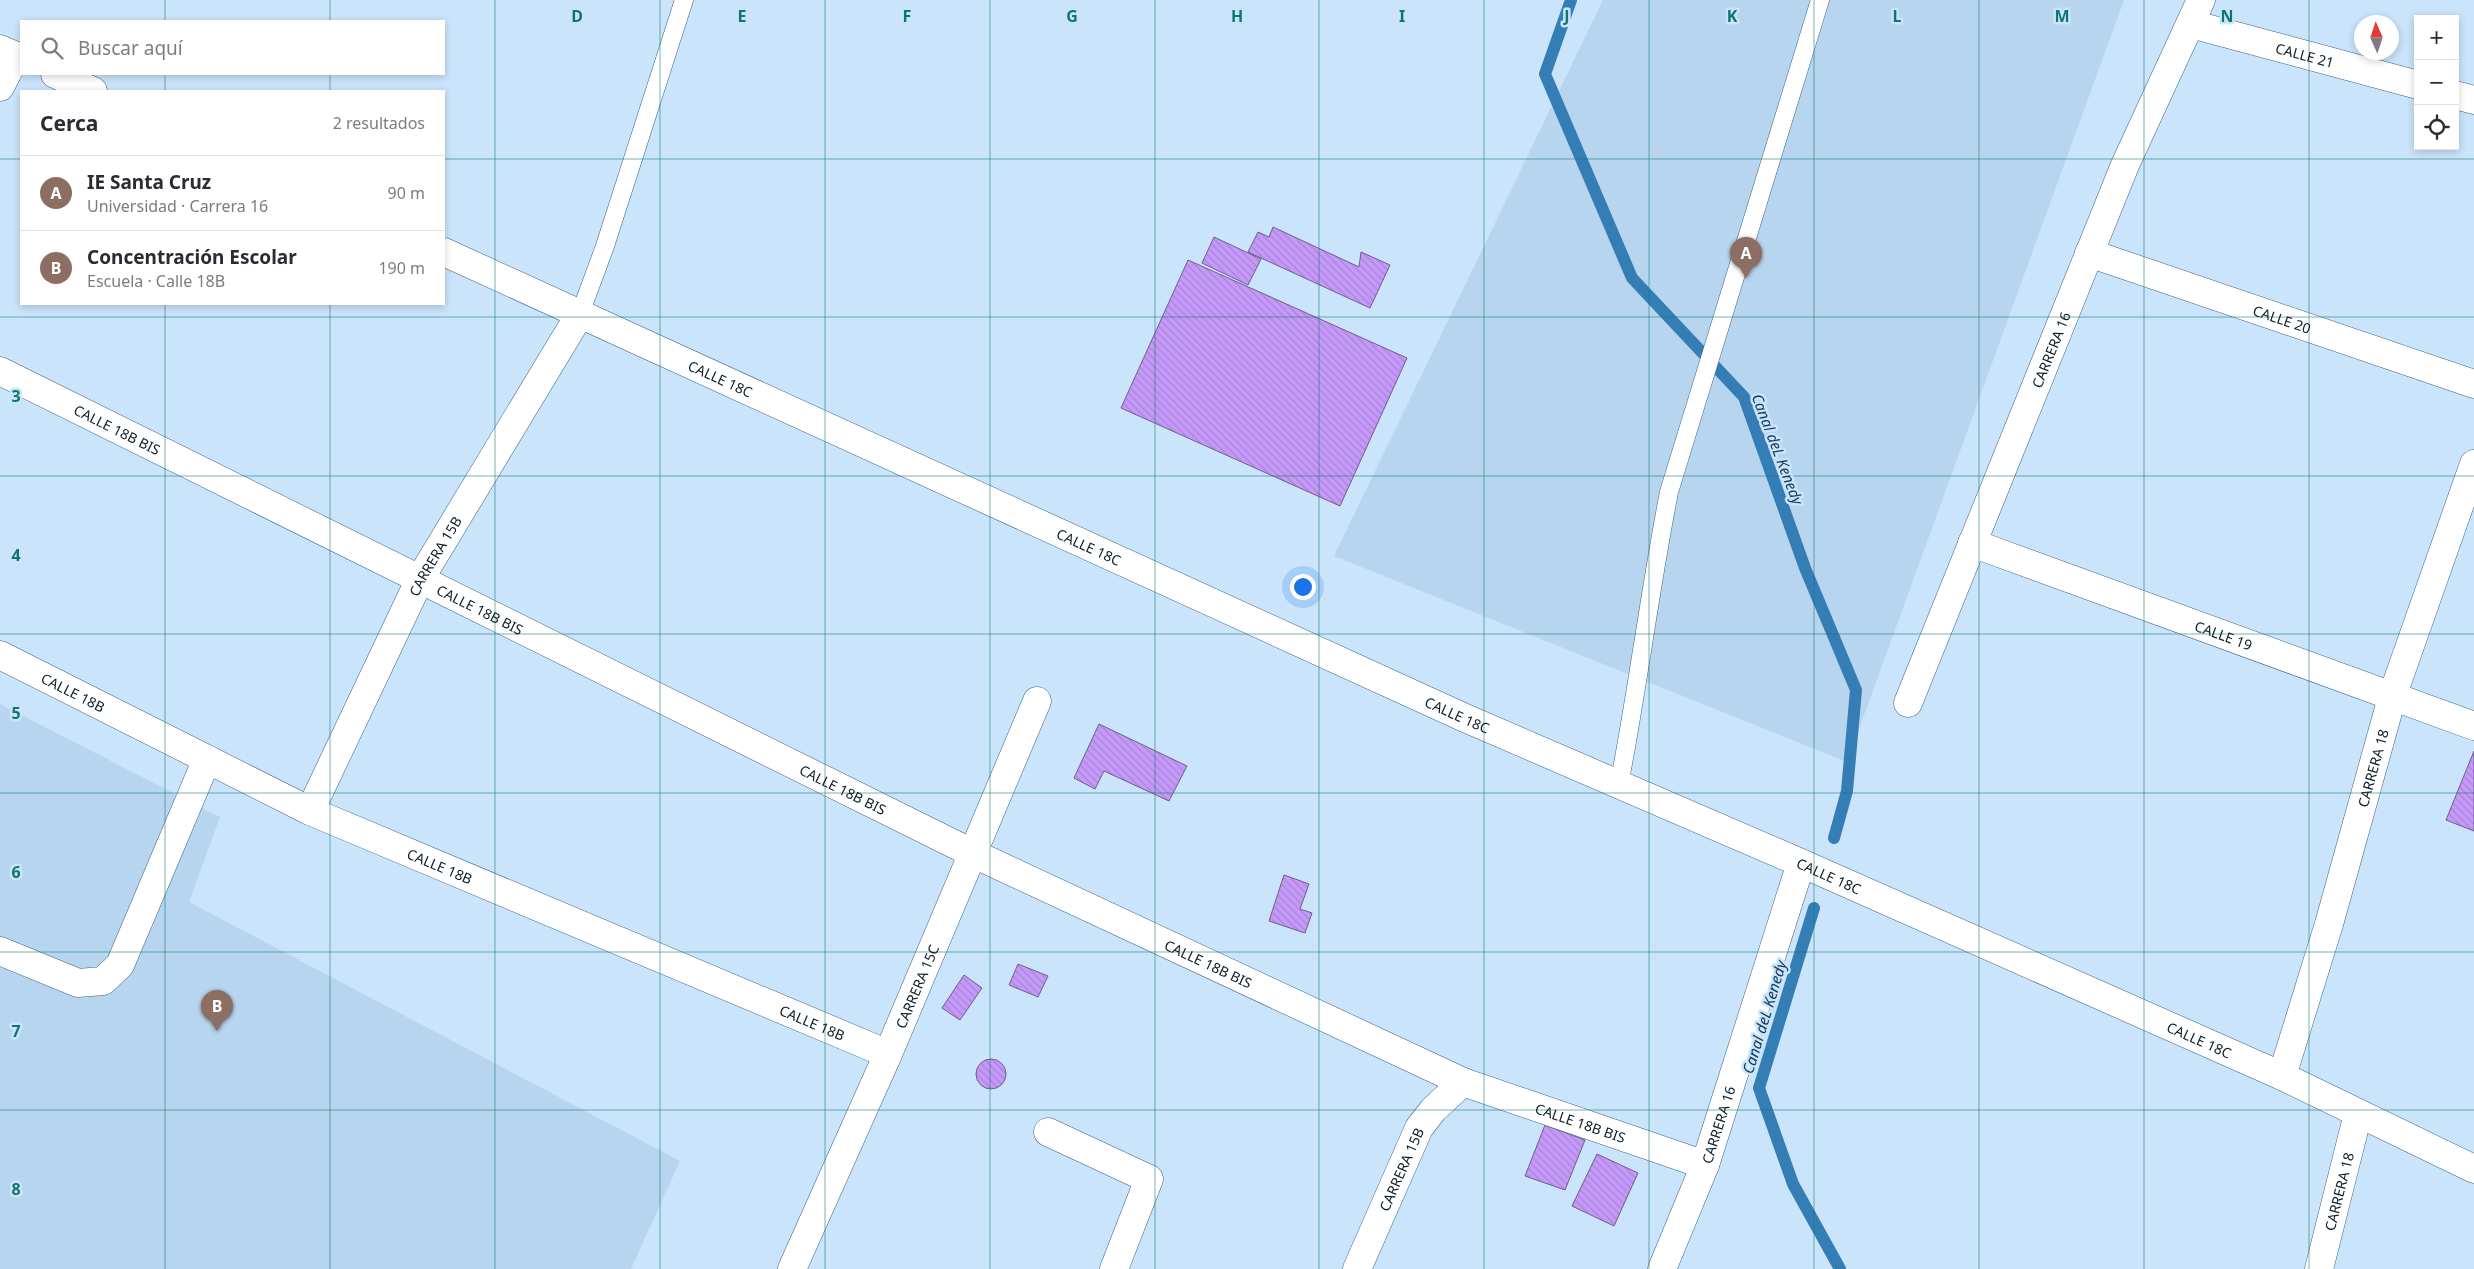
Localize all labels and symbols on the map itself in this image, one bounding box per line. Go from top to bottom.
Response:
text: D [571,5,583,27]
text: E [738,5,747,27]
text: F [903,5,911,27]
text: G [1066,5,1078,27]
text: H [1231,5,1243,27]
text: I [1399,5,1405,27]
text: J [1562,5,1570,27]
text: K [1727,5,1738,27]
text: L [1893,5,1902,27]
text: M [2054,5,2070,27]
text: N [2220,5,2234,27]
north arrow [2354,15,2399,60]
street label: CALLE 21 [2274,38,2336,72]
pin: A [1730,237,1762,278]
street label: CALLE 20 [2251,300,2314,337]
street label: CARRERA 16 [2027,309,2074,390]
street label: CALLE 18C [685,355,756,401]
text: 3 [11,385,21,407]
water label: Canal deL Kenedy [1748,391,1809,508]
street label: CALLE 18B BIS [71,400,164,459]
street label: CARRERA 15B [404,512,465,599]
street label: CALLE 18C [1054,523,1124,569]
text: 4 [11,544,21,566]
your location [1290,574,1316,600]
street label: CALLE 18B BIS [434,580,527,639]
street label: CALLE 19 [2192,616,2255,654]
street label: CALLE 18B [38,668,108,716]
street label: CALLE 18C [1422,692,1493,737]
text: 5 [11,702,21,724]
street label: CARRERA 18 [2352,727,2392,809]
street label: CALLE 18B BIS [797,760,890,819]
street label: CALLE 18B [404,843,475,888]
street label: CALLE 18C [1794,853,1865,898]
text: 6 [11,861,21,883]
street label: CALLE 18B BIS [1162,935,1256,992]
street label: CARRERA 15C [890,941,943,1031]
water label: Canal deL Kenedy [1737,957,1791,1076]
pin: B [201,990,233,1031]
street label: CALLE 18B [777,1000,848,1044]
street label: CALLE 18C [2164,1017,2235,1062]
text: 7 [11,1020,21,1042]
street label: CARRERA 16 [1697,1083,1739,1166]
street label: CALLE 18B BIS [1533,1098,1629,1147]
street label: CARRERA 15B [1374,1124,1428,1214]
street label: CARRERA 18 [2319,1150,2358,1233]
text: 8 [11,1178,21,1200]

